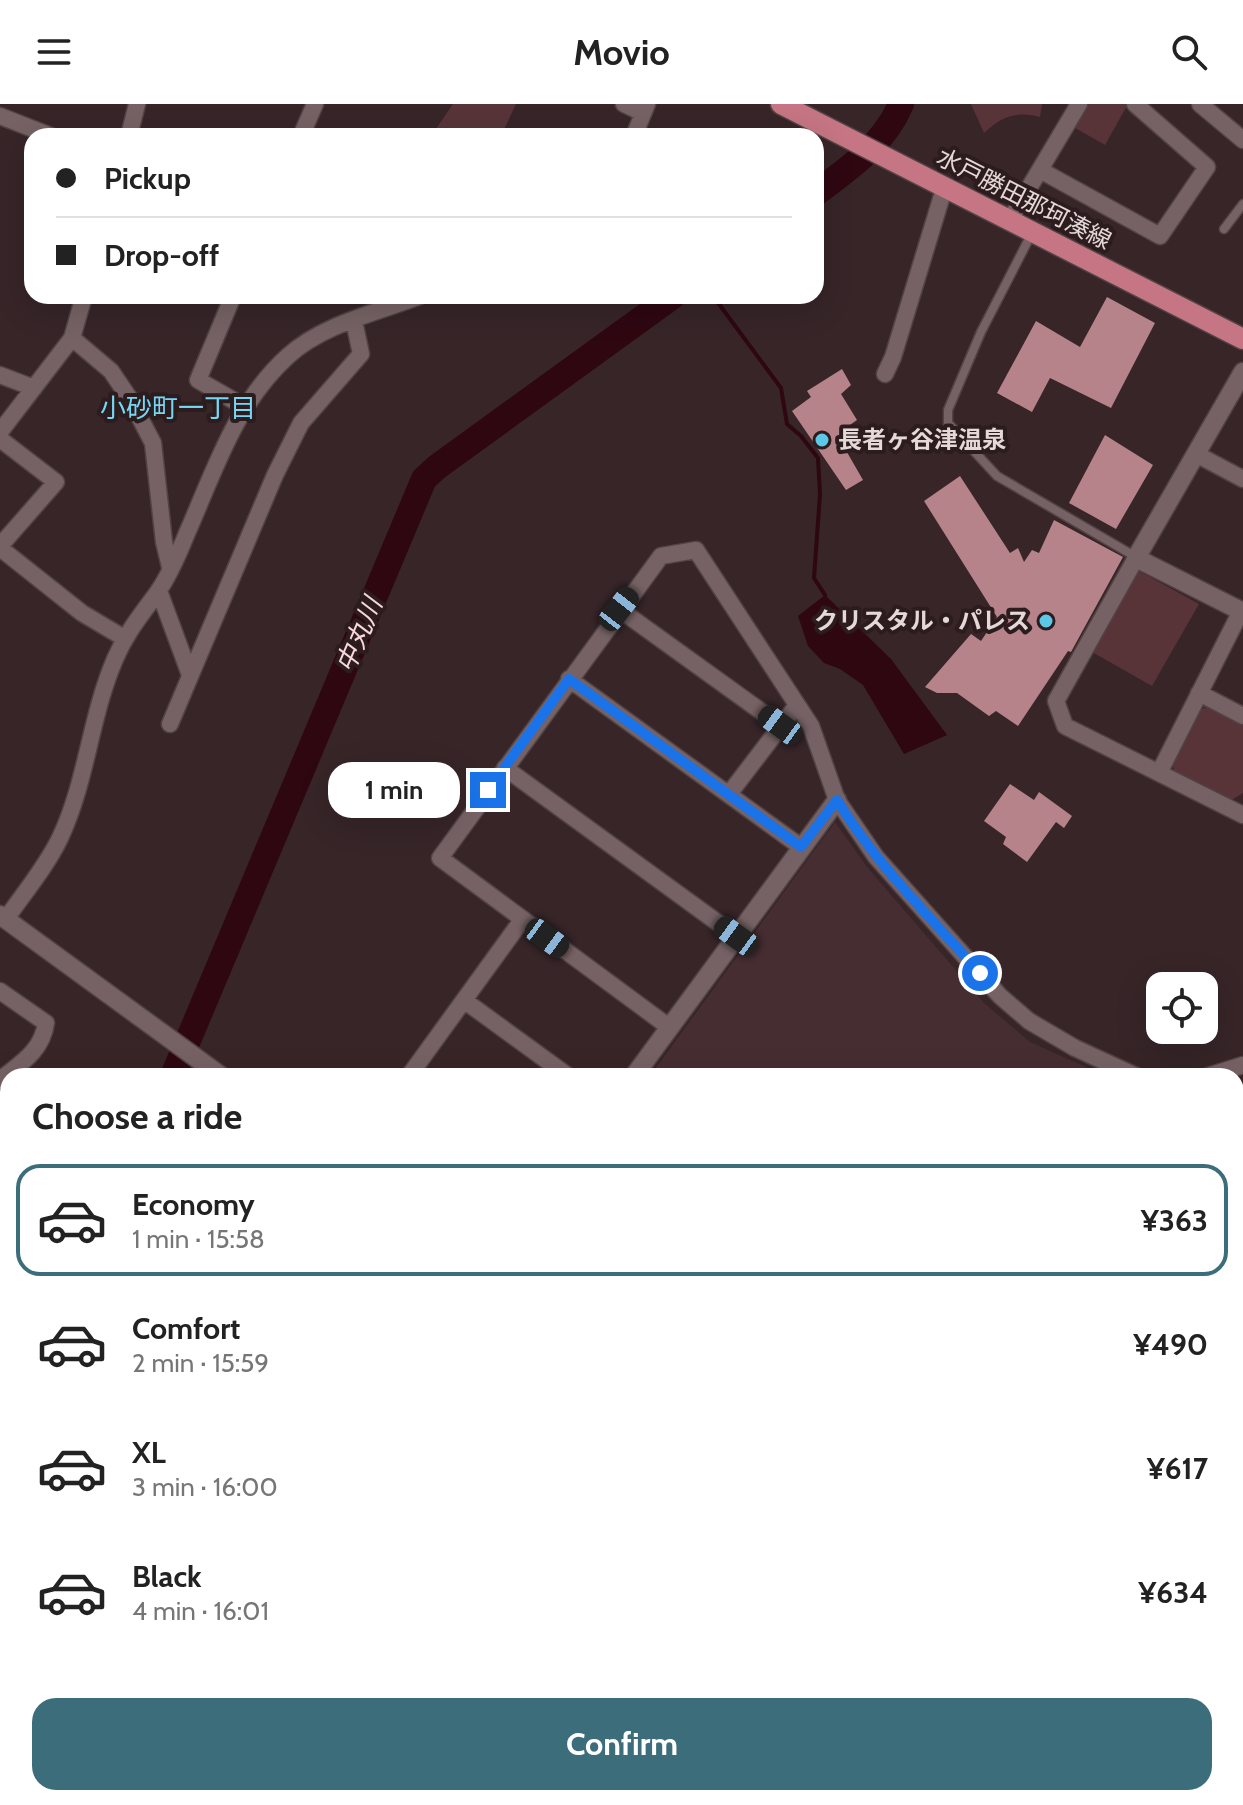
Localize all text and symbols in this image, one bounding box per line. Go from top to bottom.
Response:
icon: menu [32,30,76,74]
text: Movio [573,30,670,74]
icon: search [1167,30,1211,74]
street label: 水戸勝田那珂湊線 [932,142,1116,255]
text: Pickup [104,160,191,197]
text: Drop-off [104,237,219,274]
district label: 小砂町一丁目 [100,392,256,424]
place label: 長者ヶ谷津温泉 [838,425,1006,454]
marker: 長者ヶ谷津温泉 [813,431,831,449]
car [595,583,643,635]
water label: 中丸川 [329,590,390,677]
place label: クリスタル・パレス [814,606,1030,635]
marker: クリスタル・パレス [1037,612,1055,630]
car [754,701,806,749]
callout: 1 min [328,762,460,818]
route end [470,772,506,808]
text: 1 min [365,774,423,806]
car [710,912,762,960]
car [521,914,573,962]
route start [962,955,998,991]
map controls [1146,972,1218,1044]
button: locate [1146,972,1218,1044]
text: Choose a ride [32,1094,242,1138]
icon: car [36,1184,108,1256]
text: Economy [132,1186,255,1223]
text: ¥363 [1141,1202,1208,1239]
text: 1 min · 15:58 [132,1223,265,1255]
icon: car [36,1308,108,1380]
text: Comfort [132,1310,240,1347]
text: ¥490 [1133,1326,1208,1363]
text: 2 min · 15:59 [132,1347,269,1379]
icon: car [36,1432,108,1504]
text: XL [132,1434,166,1471]
text: ¥617 [1147,1450,1208,1487]
text: 3 min · 16:00 [132,1471,278,1503]
icon: car [36,1556,108,1628]
text: Black [132,1558,202,1595]
text: ¥634 [1138,1574,1208,1611]
text: 4 min · 16:01 [132,1595,269,1627]
button: Confirm [32,1698,1212,1790]

